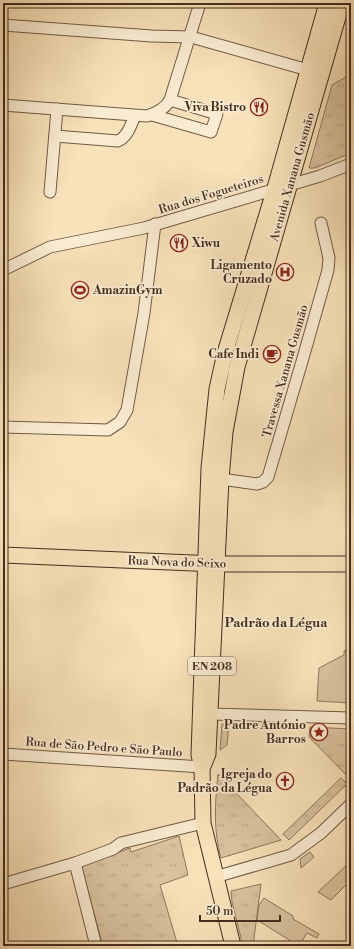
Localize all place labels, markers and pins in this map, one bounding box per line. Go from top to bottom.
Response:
restaurant icon: Viva Bistro [249,97,269,117]
place label: Viva Bistro [184,100,246,115]
restaurant icon: Xiwu [169,233,189,253]
place label: Xiwu [191,236,221,251]
place label: Ligamento Cruzado [210,258,272,287]
hospital icon: Ligamento Cruzado [275,262,295,282]
sports icon: AmazinGym [70,280,90,300]
place label: AmazinGym [92,283,162,298]
cafe icon: Cafe Indi [262,344,282,364]
place label: Cafe Indi [208,347,259,362]
place label: Padre António Barros [224,718,306,747]
place icon: Padre António Barros [309,722,329,742]
place label: Igreja do Padrão da Légua [177,767,273,796]
church icon: Igreja do Padrão da Légua [275,771,295,791]

